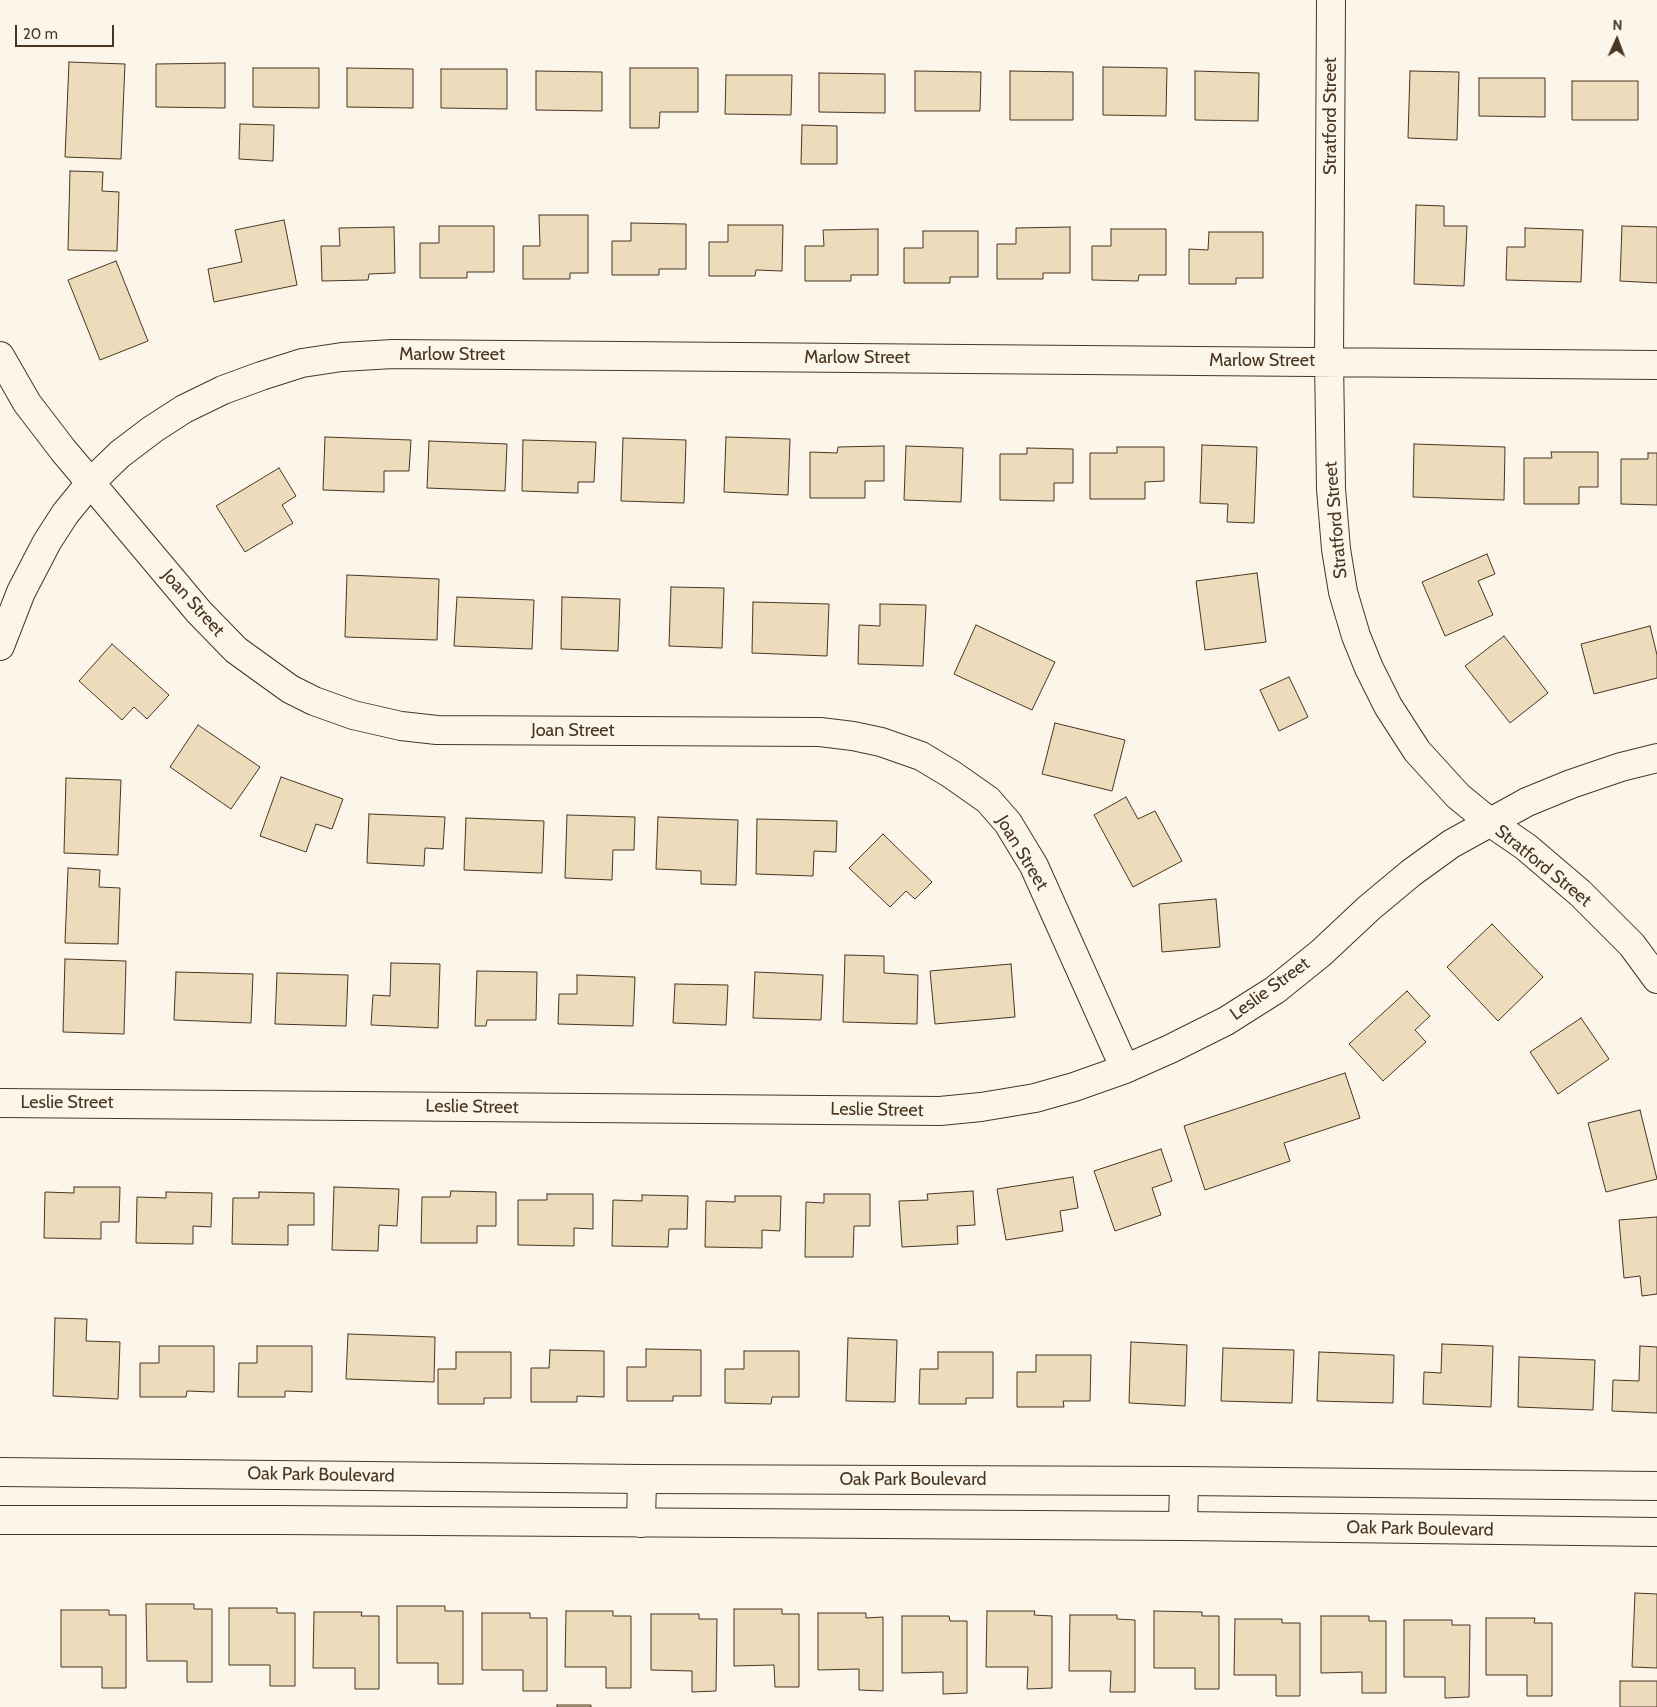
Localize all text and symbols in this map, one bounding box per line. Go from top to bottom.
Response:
scale bar [18,15,116,47]
north arrow [1592,15,1642,65]
text: N [1612,16,1623,34]
text: 20 m [23,25,58,43]
street label: Stratford Street [1320,57,1342,175]
street label: Marlow Street [399,344,505,366]
street label: Marlow Street [804,347,910,369]
street label: Marlow Street [1209,350,1315,372]
street label: Stratford Street [1320,460,1352,580]
street label: Joan Street [157,565,229,641]
street label: Joan Street [531,720,615,742]
street label: Joan Street [991,812,1053,894]
street label: Stratford Street [1490,821,1596,911]
street label: Leslie Street [1226,953,1314,1025]
street label: Leslie Street [20,1092,114,1114]
street label: Leslie Street [425,1095,519,1119]
street label: Leslie Street [830,1098,924,1122]
street label: Oak Park Boulevard [247,1463,395,1487]
street label: Oak Park Boulevard [839,1469,987,1491]
street label: Oak Park Boulevard [1346,1517,1494,1541]

